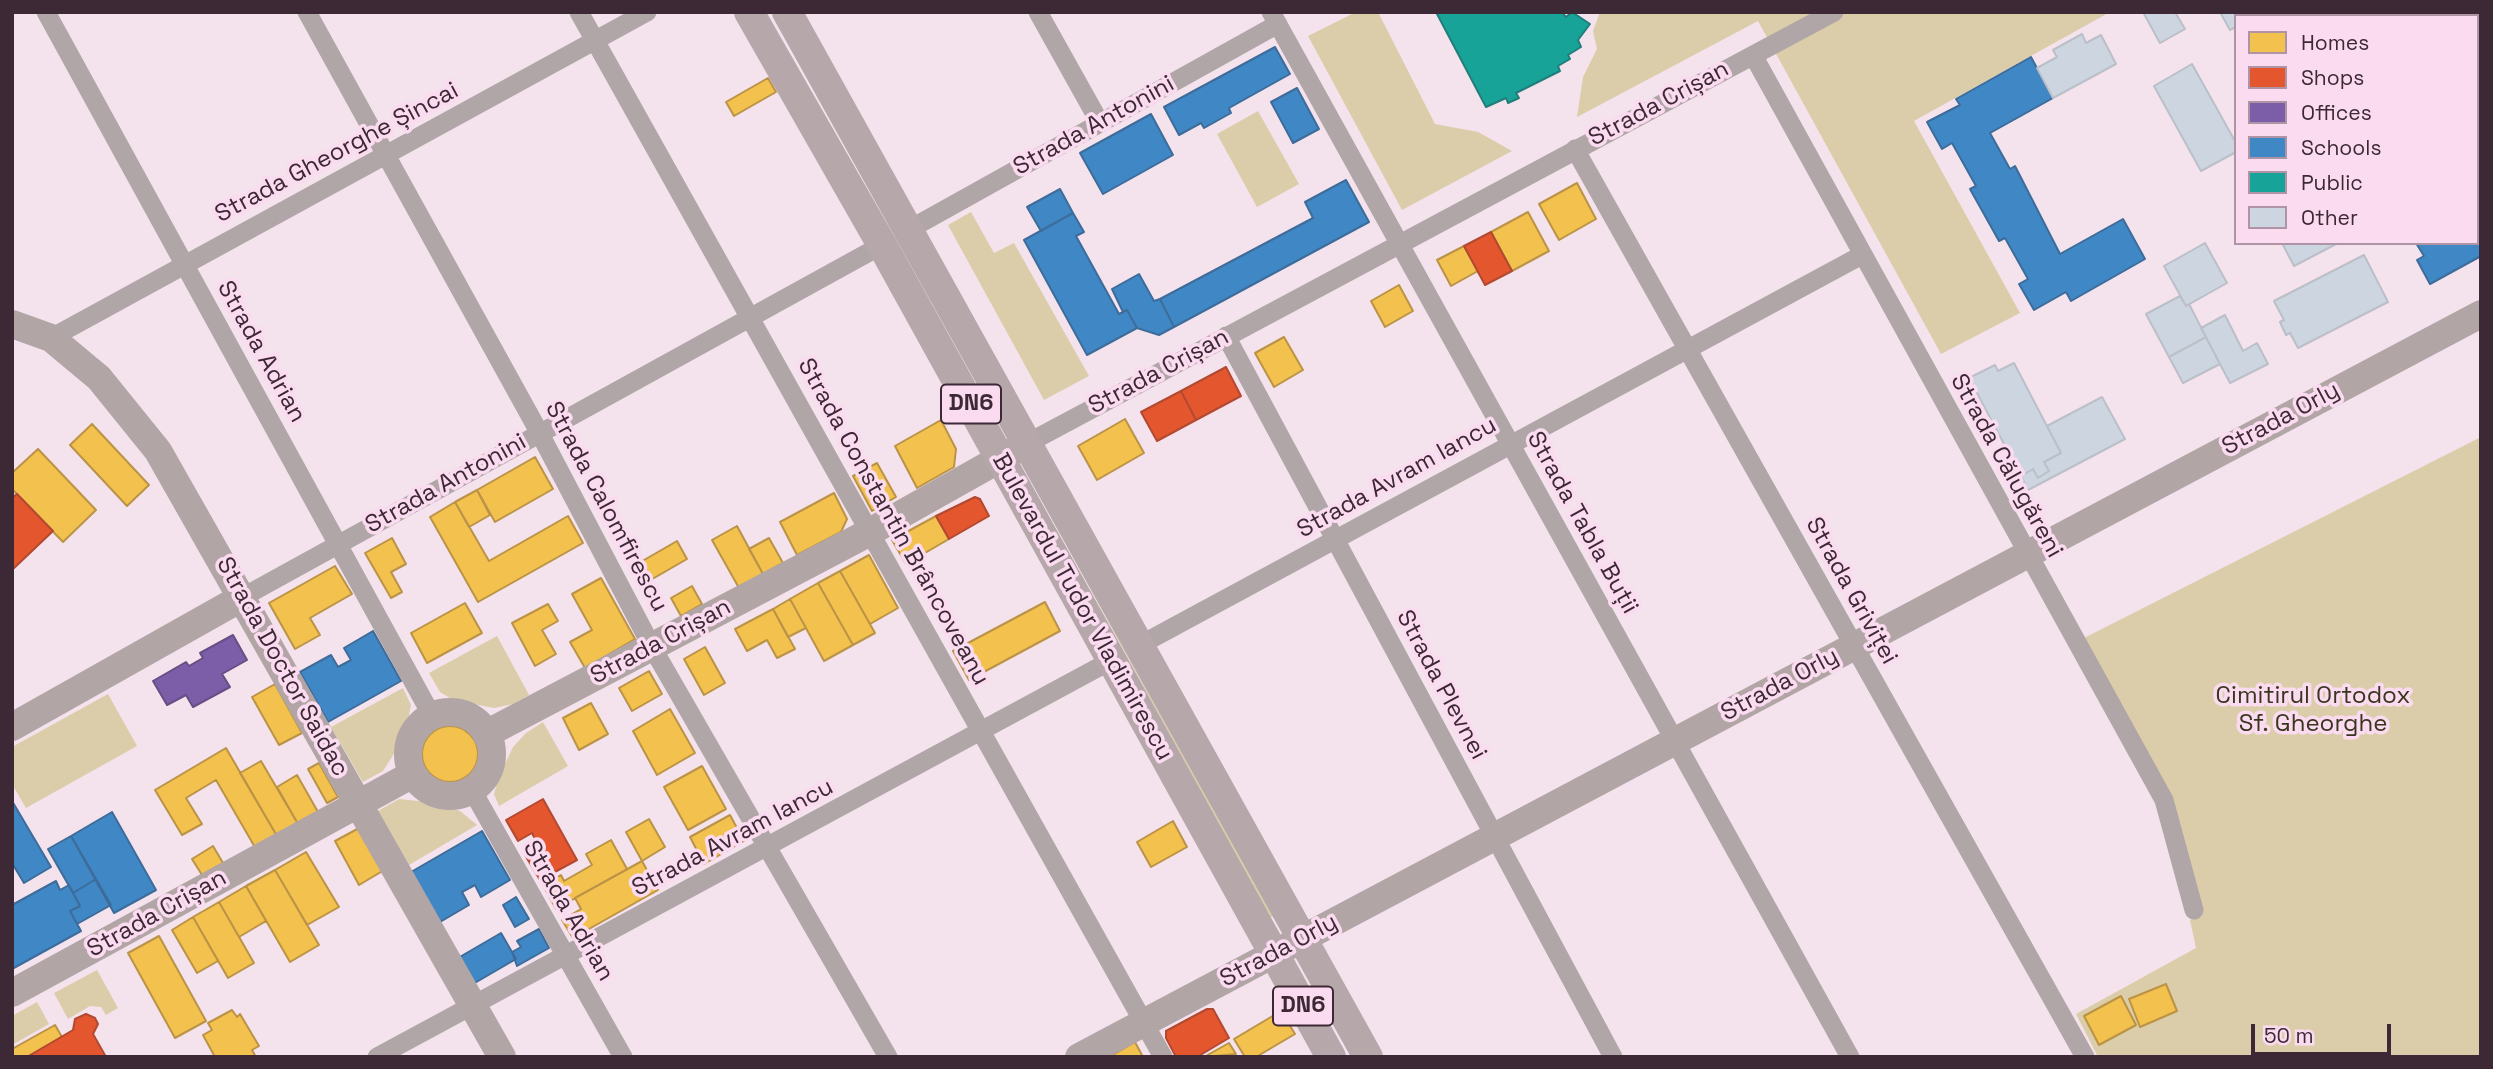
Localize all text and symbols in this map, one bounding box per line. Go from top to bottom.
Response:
legend [2234,14,2479,245]
text: Homes [2301,29,2369,56]
street label: Strada Crișan [1584,55,1734,153]
text: Shops [2301,64,2364,91]
street label: Strada Antonini [1009,70,1179,182]
street label: Strada Gheorghe Șincai [210,77,464,229]
text: Offices [2301,99,2372,126]
text: Schools [2301,134,2381,161]
text: Public [2301,169,2363,196]
text: Other [2301,204,2358,231]
street label: Strada Adrian [210,276,312,428]
street label: Strada Crișan [1084,323,1234,421]
street label: Strada Constantin Brâncoveanu [791,354,995,690]
street label: Strada Călugăreni [1944,369,2068,563]
street label: Strada Orly [2217,376,2345,462]
road number: DN6 [941,384,1001,424]
street label: Strada Calomfirescu [538,397,674,617]
street label: Strada Avram Iancu [1292,411,1502,545]
street label: Strada Tabla Buții [1520,427,1644,619]
street label: Strada Antonini [361,428,531,540]
street label: Bulevardul Tudor Vladimirescu [985,449,1179,765]
street label: Strada Griviței [1799,512,1903,670]
street label: Strada Doctor Saidac [210,552,354,782]
street label: Strada Crișan [586,593,736,691]
street label: Strada Plevnei [1390,605,1492,765]
street label: Strada Orly [1716,642,1844,728]
park label: Cimitirul Ortodox Sf. Gheorghe [2216,682,2410,738]
street label: Strada Avram Iancu [628,773,838,903]
street label: Strada Adrian [516,836,620,986]
street label: Strada Crișan [82,864,232,964]
street label: Strada Orly [1215,908,1343,994]
road number: DN6 [1273,987,1333,1026]
scale bar [2255,1010,2395,1054]
text: 50 m [2264,1022,2314,1049]

